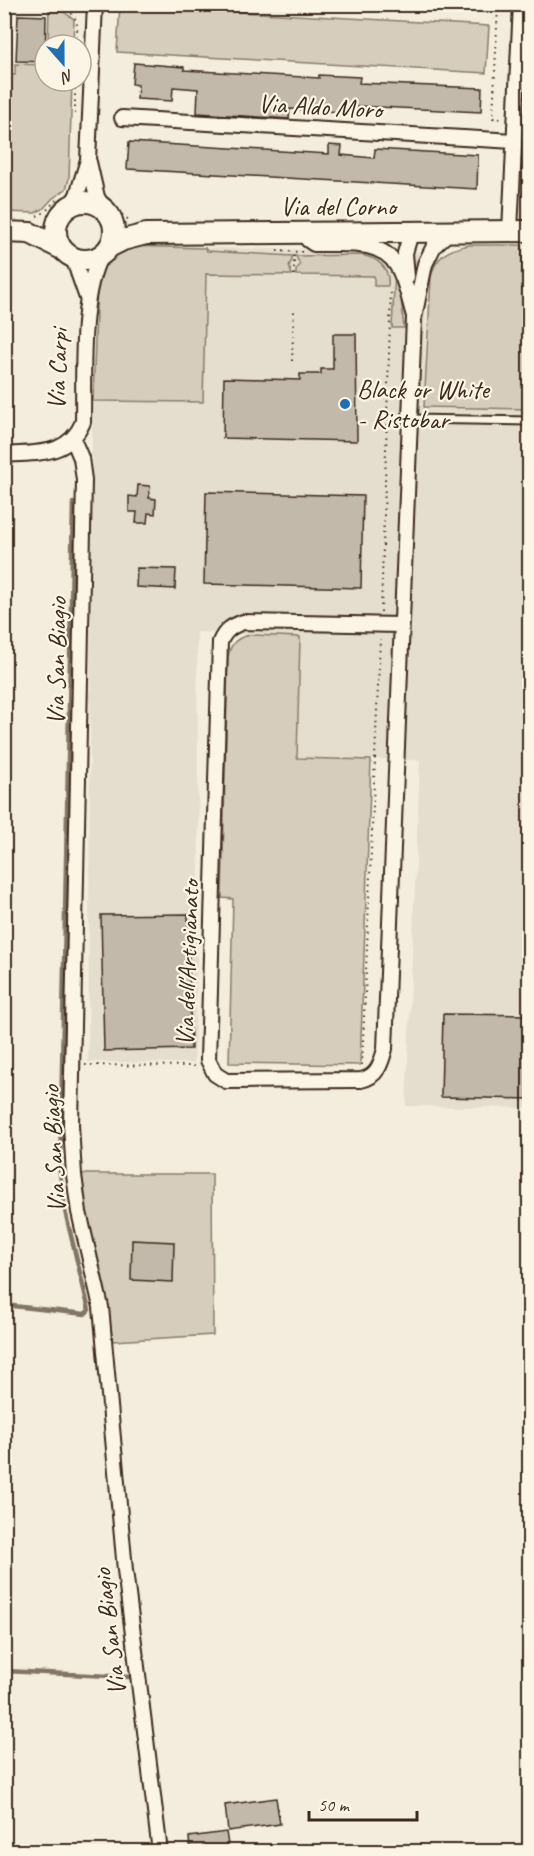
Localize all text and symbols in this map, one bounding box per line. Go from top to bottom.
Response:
north arrow [33,33,93,93]
text: N [57,65,76,88]
street label: Via Aldo Moro [257,87,386,126]
street label: Via del Corno [280,190,398,223]
street label: Via Carpi [40,325,76,410]
place label: Black or White - Ristobar [357,373,491,436]
marker: Black or White - Ristobar [338,397,352,411]
street label: Via San Biagio [39,595,74,725]
street label: Via dell'Artigianato [168,877,207,1047]
street label: Via San Biagio [34,1083,73,1213]
street label: Via San Biagio [85,1565,134,1697]
scale bar [309,1784,417,1822]
text: 50 m [318,1794,351,1816]

